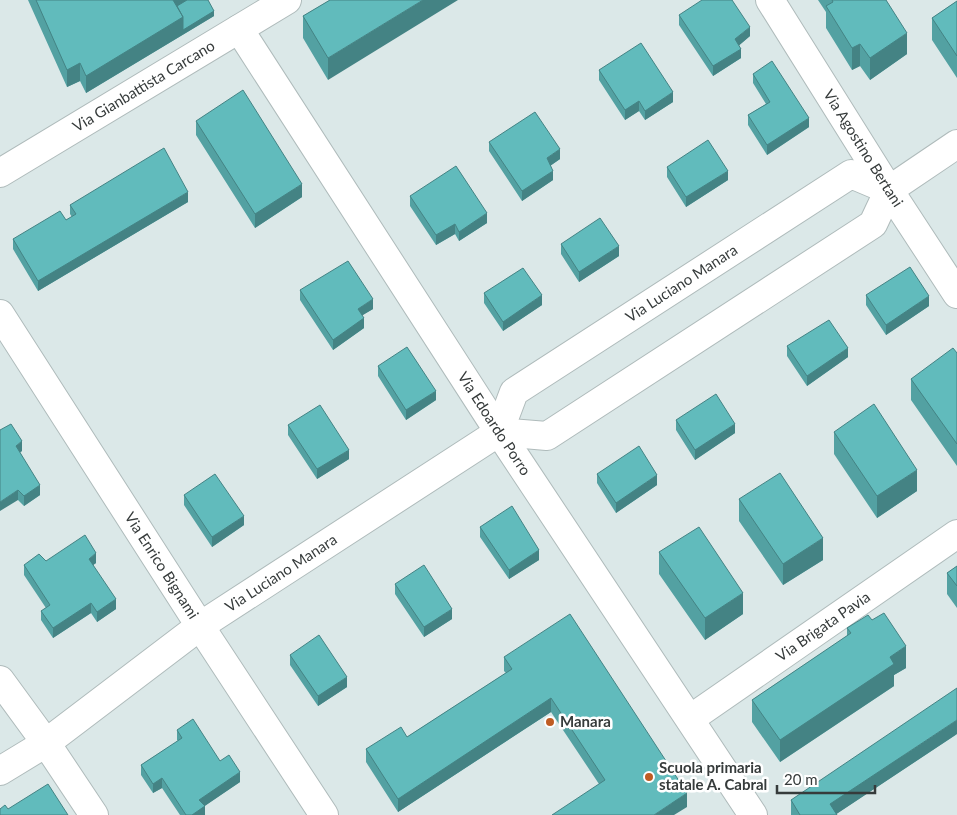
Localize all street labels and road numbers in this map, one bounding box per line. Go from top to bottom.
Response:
street label: Via Gianbattista Carcano [69,36,218,135]
street label: Via Agostino Bertani [820,86,907,210]
street label: Via Luciano Manara [622,240,740,325]
street label: Via Edoardo Porro [455,368,535,478]
street label: Via Enrico Bignami [121,508,203,622]
street label: Via Luciano Manara [221,530,340,615]
street label: Via Brigata Pavia [772,587,873,665]

